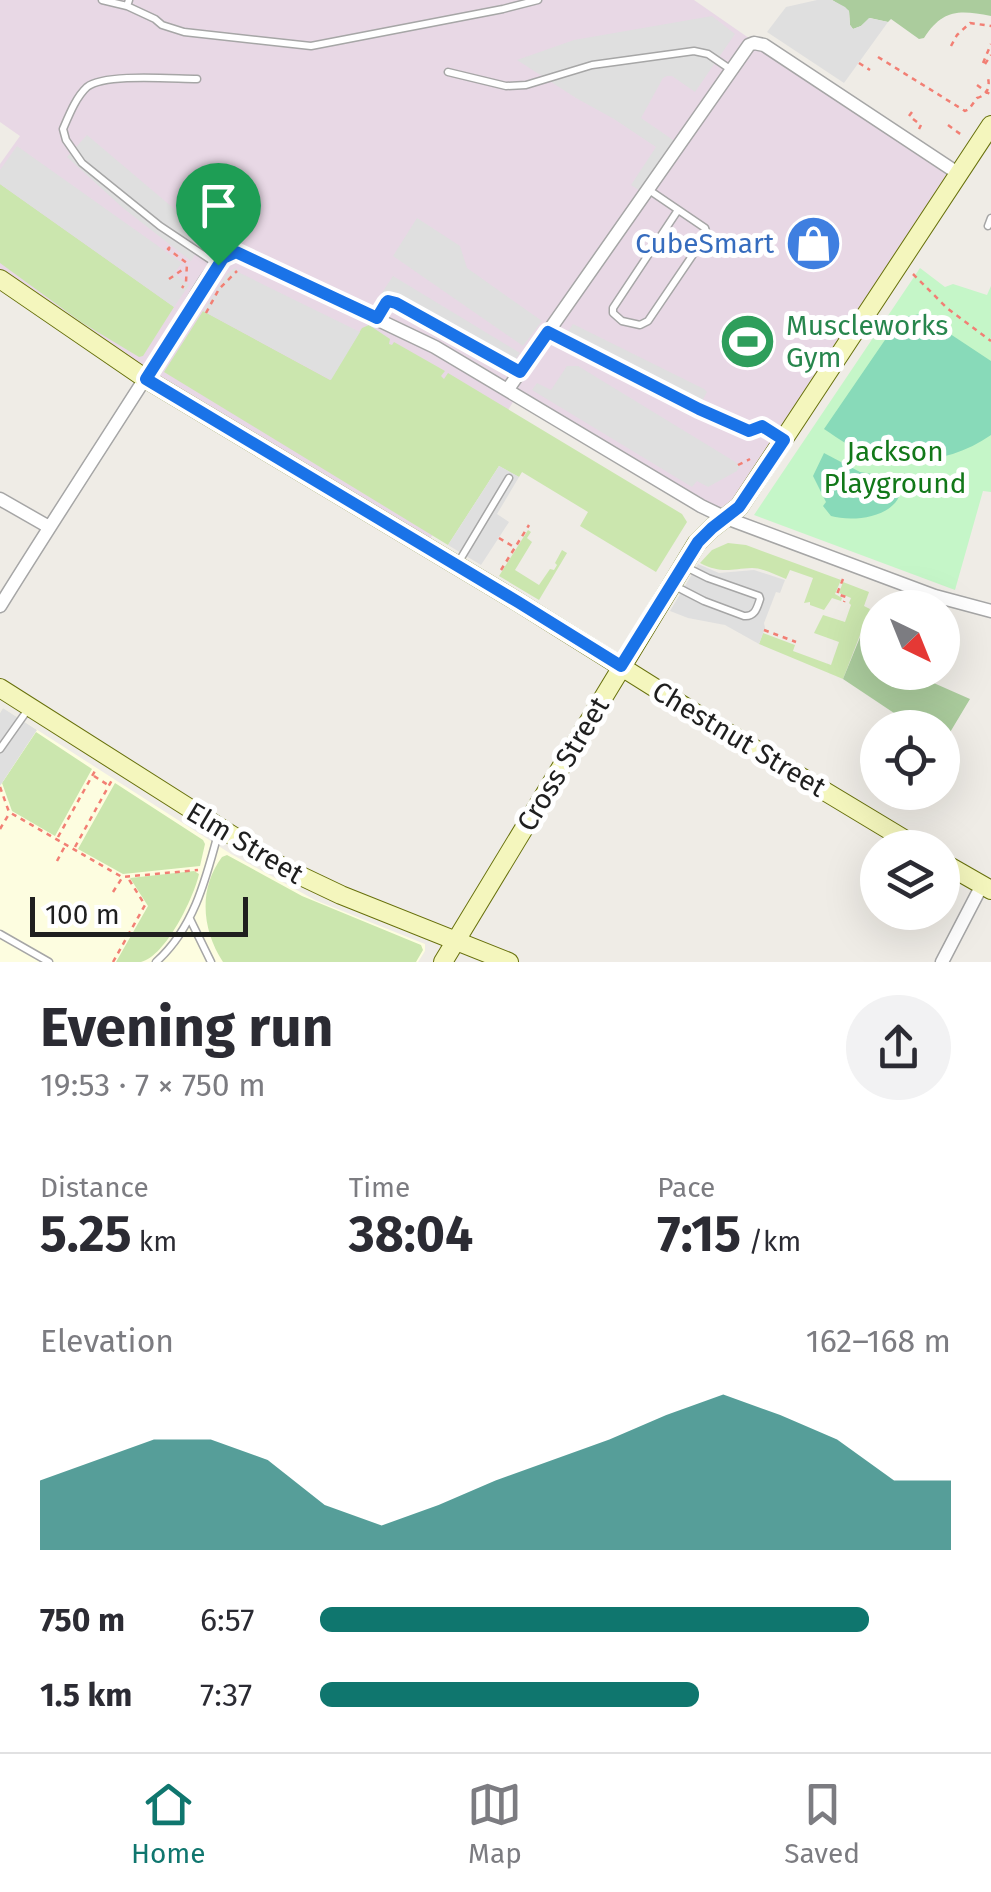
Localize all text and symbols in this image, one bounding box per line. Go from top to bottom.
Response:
pin [176,163,261,266]
icon: arrive [191,178,246,233]
shop icon: CubeSmart [783,213,843,273]
place label: CubeSmart [635,227,775,260]
place label: Muscleworks Gym [786,309,948,374]
sports icon: Muscleworks Gym [717,311,777,371]
park label: Jackson Playground [824,435,966,500]
north arrow [860,590,960,690]
map controls [860,590,960,930]
street label: Chestnut Street [646,674,832,804]
street label: Cross Street [510,690,616,837]
button: locate [860,710,960,810]
street label: Elm Street [181,795,310,891]
button: layers [860,830,960,930]
scale bar [30,892,248,936]
text: 100 m [45,898,120,931]
text: Evening run [40,995,334,1061]
button: share [846,995,951,1100]
text: 19:53 · 7 × 750 m [40,1066,266,1104]
text: Distance [40,1171,149,1204]
text: Time [349,1171,410,1204]
text: Pace [657,1171,715,1204]
text: 5.25 [40,1204,131,1264]
text: 38:04 [349,1204,473,1264]
text: 7:15 [657,1204,741,1264]
text: km [131,1225,177,1258]
text: /km [741,1225,801,1258]
text: Elevation [40,1322,174,1360]
text: 162–168 m [806,1322,951,1360]
text: 750 m [40,1601,125,1639]
text: 6:57 [200,1601,254,1639]
text: 1.5 km [40,1676,132,1714]
text: 7:37 [200,1676,252,1714]
tab: Home [131,1777,206,1870]
tab: Map [467,1777,522,1870]
tab: Saved [784,1777,860,1870]

